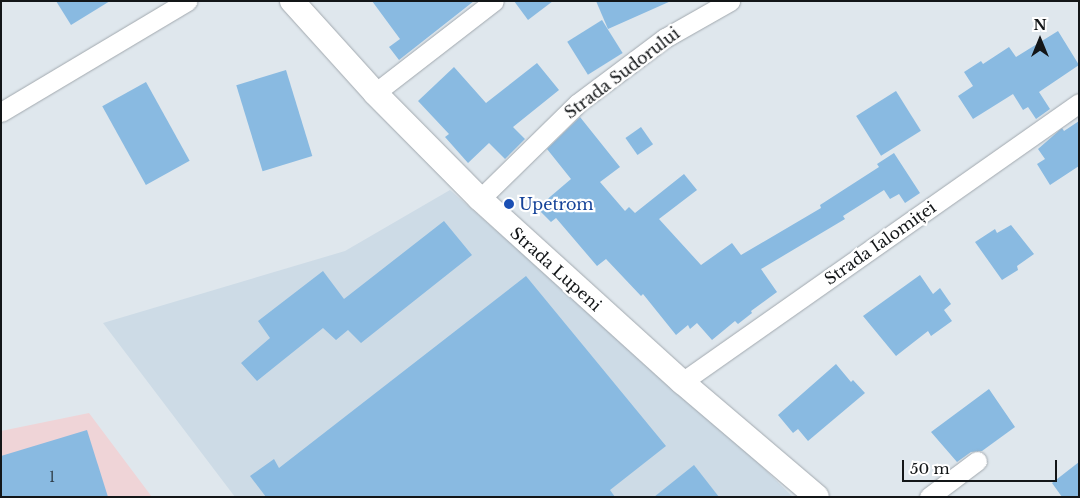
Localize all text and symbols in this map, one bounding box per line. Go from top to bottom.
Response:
north arrow [1015,15,1065,65]
text: N [1033,16,1047,34]
street label: Strada Sudorului [561,23,683,123]
place label: Upetrom [519,194,594,214]
street label: Strada Ialomiței [821,197,939,289]
marker: Upetrom [503,198,515,210]
street label: Strada Lupeni [507,223,605,315]
scale bar [905,450,1060,482]
text: 50 m [910,459,950,478]
house number: 1 [49,469,55,485]

